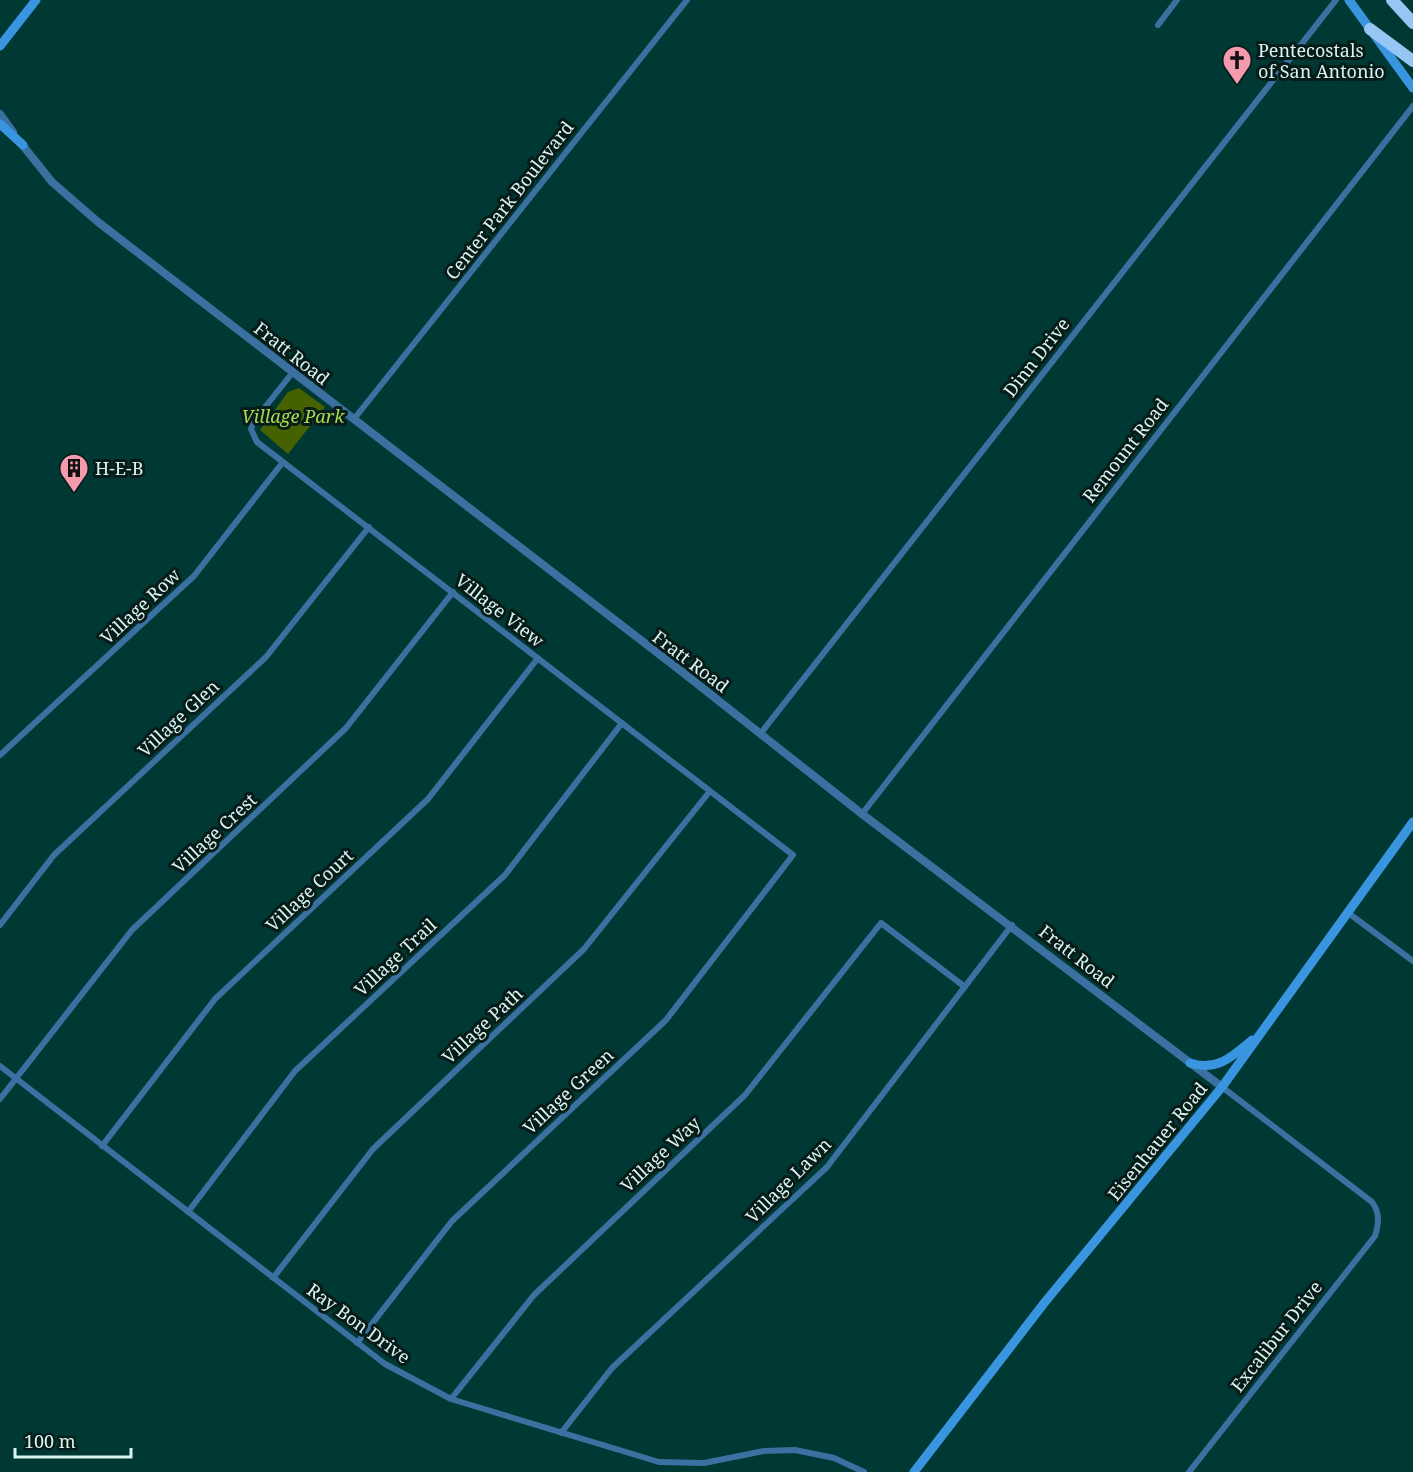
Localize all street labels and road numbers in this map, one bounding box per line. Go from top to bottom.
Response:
street label: Center Park Boulevard [440,116,578,284]
street label: Dinn Drive [998,313,1074,401]
street label: Fratt Road [249,316,335,390]
street label: Remount Road [1077,393,1173,507]
street label: Village Row [95,562,185,649]
street label: Village View [451,568,550,652]
street label: Fratt Road [648,624,734,698]
street label: Village Glen [132,674,224,762]
street label: Village Crest [167,788,261,878]
street label: Village Court [260,843,358,937]
street label: Village Trail [349,913,441,1001]
street label: Fratt Road [1034,919,1120,993]
street label: Village Path [437,981,527,1069]
street label: Village Green [518,1043,619,1139]
street label: Eisenhauer Road [1102,1077,1212,1205]
street label: Village Way [615,1110,706,1197]
street label: Village Lawn [740,1132,836,1228]
street label: Excalibur Drive [1225,1275,1327,1397]
street label: Ray Bon Drive [302,1277,416,1369]

